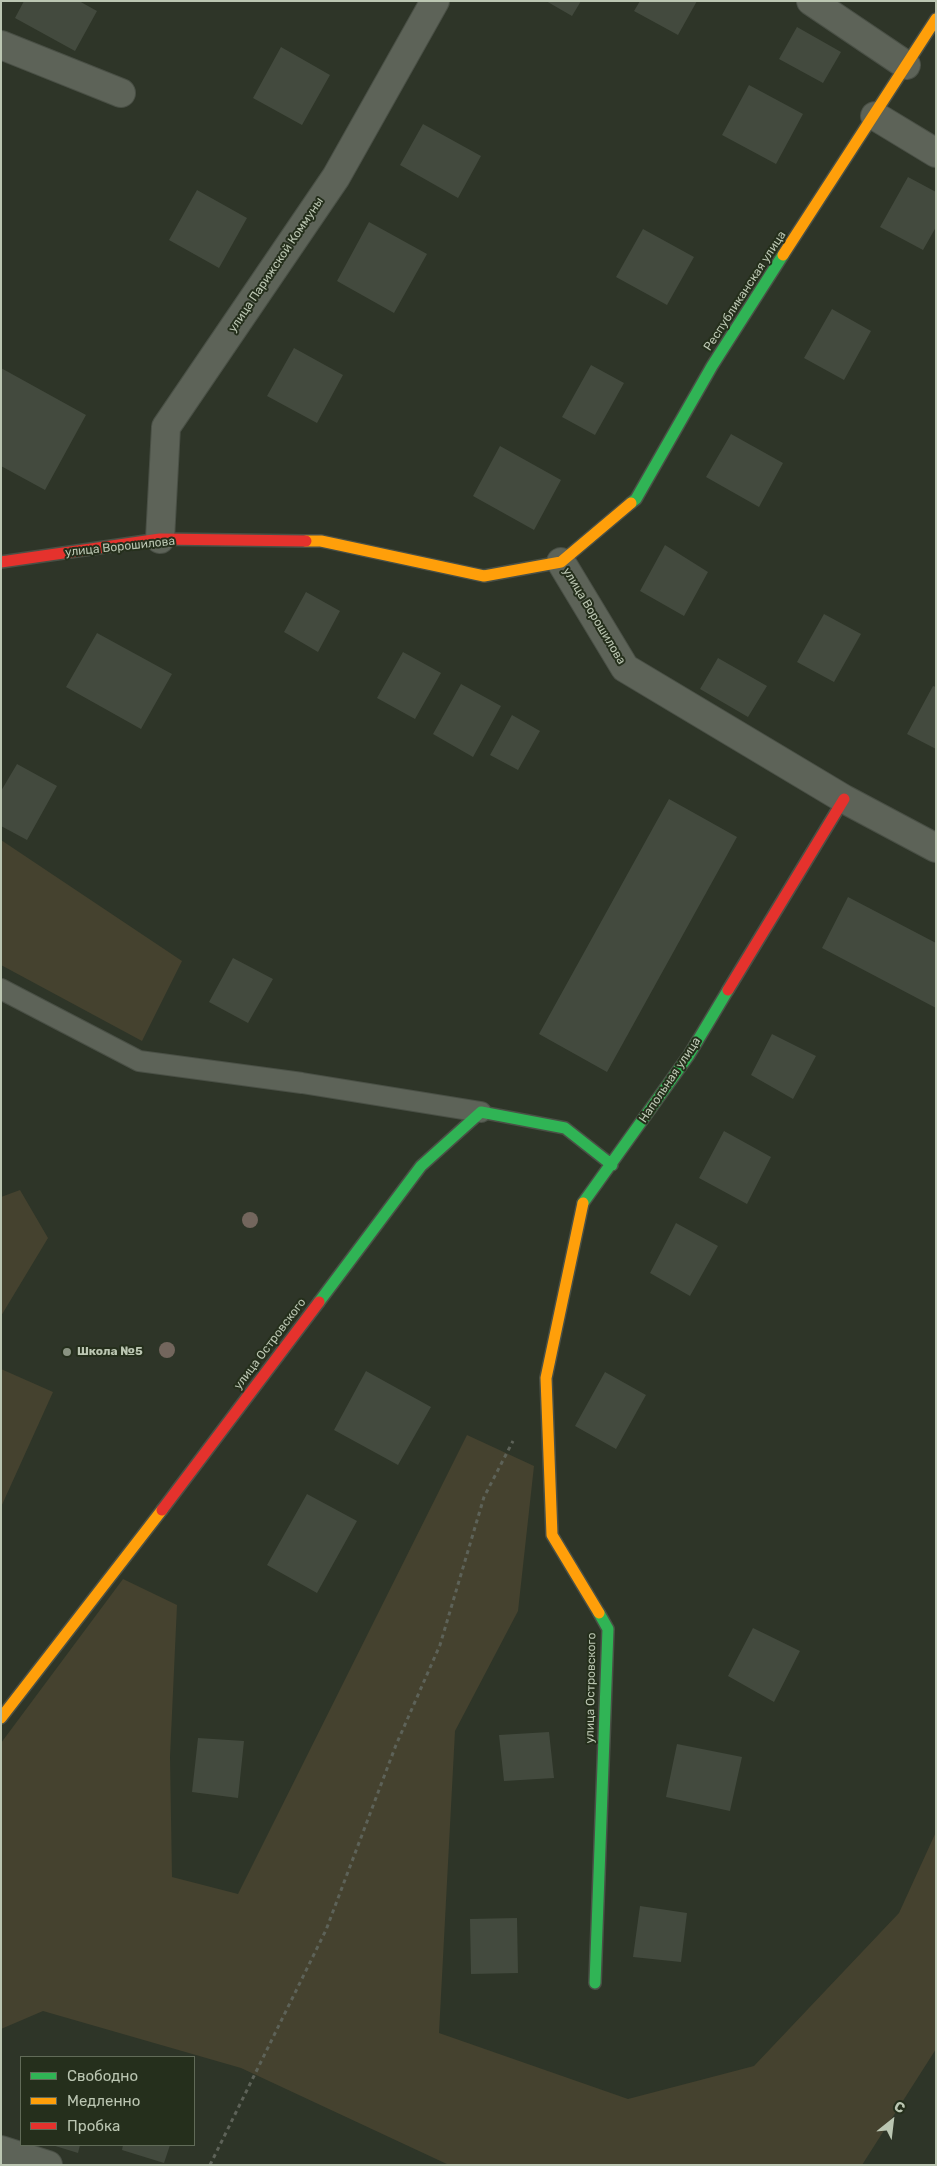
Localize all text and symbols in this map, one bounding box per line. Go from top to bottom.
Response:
street label: улица Парижской Коммуны [225,195,327,335]
street label: Республиканская улица [701,228,789,354]
street label: улица Ворошилова [64,534,176,560]
street label: улица Ворошилова [559,565,629,667]
street label: Напольная улица [636,1035,704,1125]
street label: улица Островского [231,1295,309,1393]
place label: Школа №5 [77,1345,143,1359]
marker: Школа №5 [61,1346,73,1358]
street label: улица Островского [583,1633,599,1743]
legend [20,2056,195,2146]
text: Свободно [67,2067,138,2085]
text: Медленно [67,2092,140,2110]
north arrow [867,2096,917,2146]
text: С [891,2098,908,2117]
text: Пробка [67,2117,120,2135]

